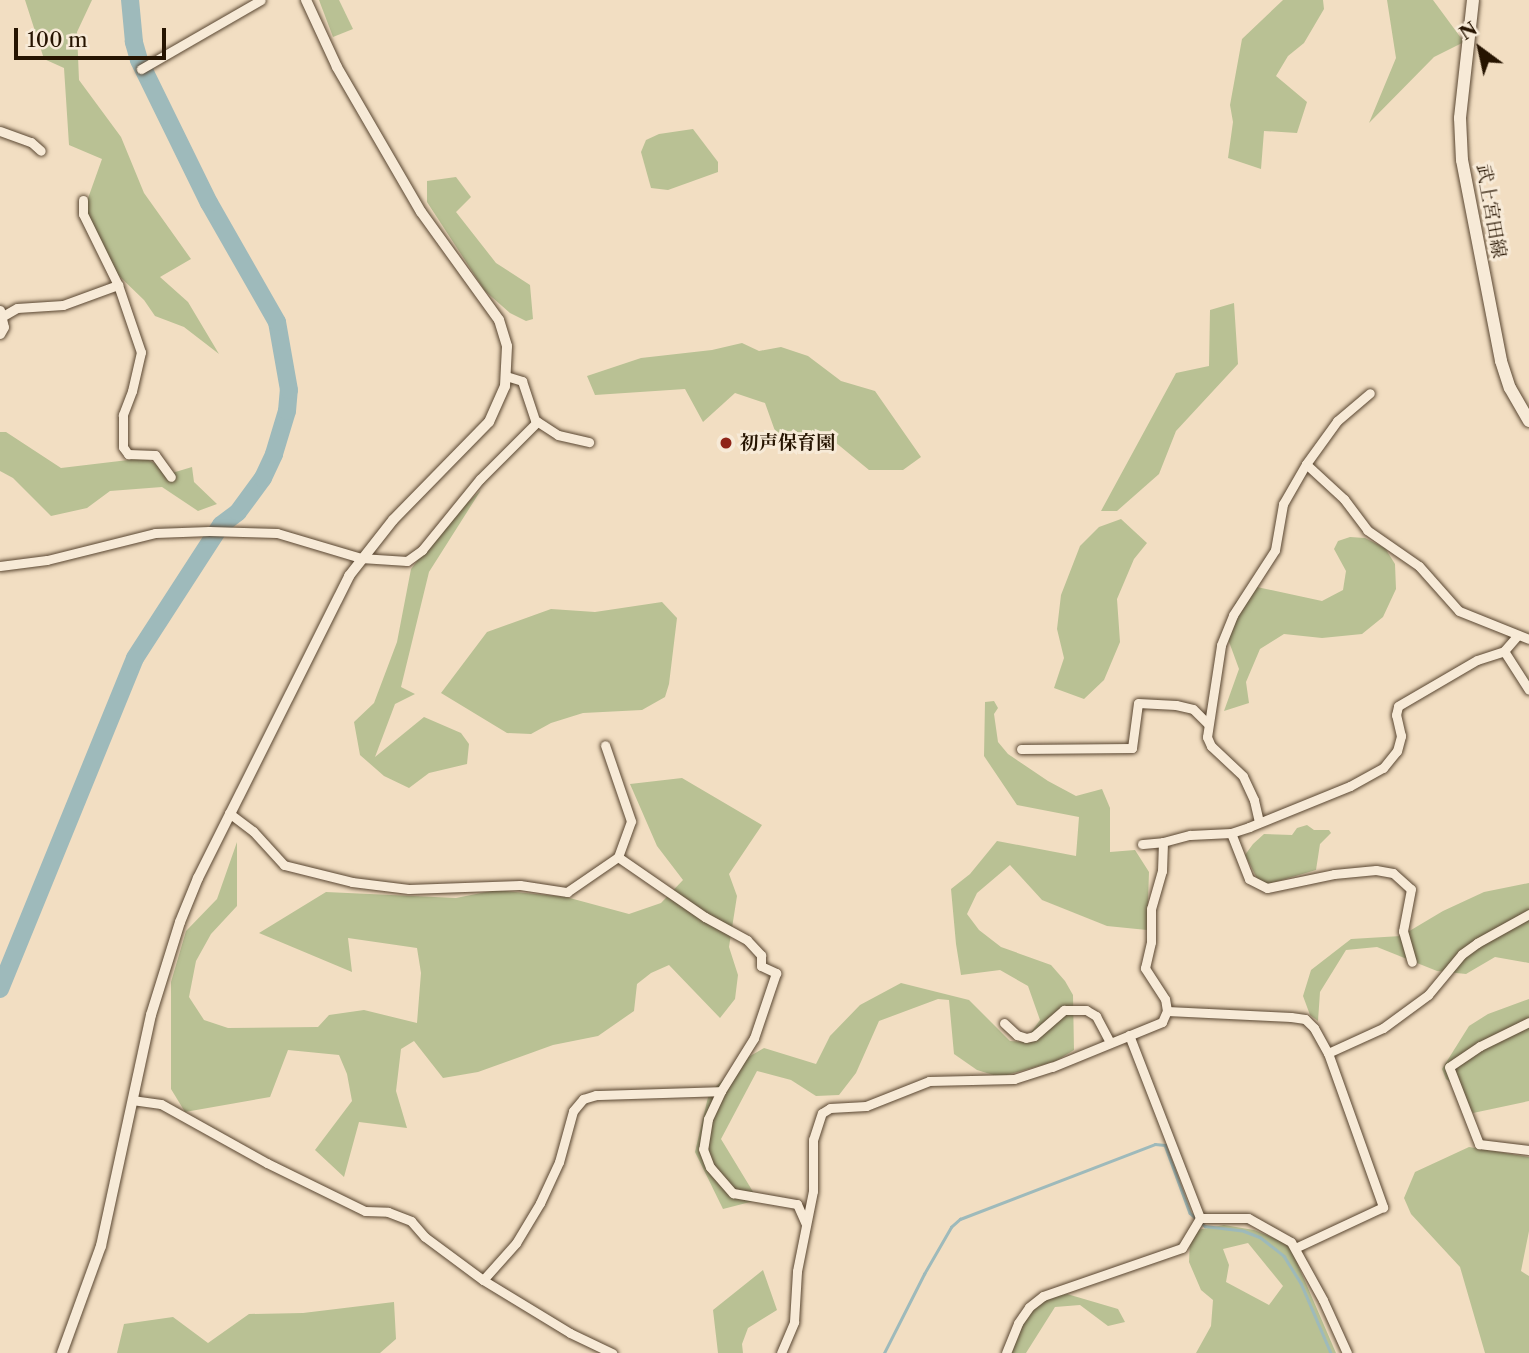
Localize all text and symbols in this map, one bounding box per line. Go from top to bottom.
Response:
scale bar [18,14,170,58]
north arrow [1445,14,1515,84]
text: N [1455,17,1481,45]
text: 100 m [27,27,88,52]
street label: 武上宮田線 [1472,162,1510,260]
place label: 初声保育園 [740,432,835,454]
marker: 初声保育園 [718,435,734,451]

